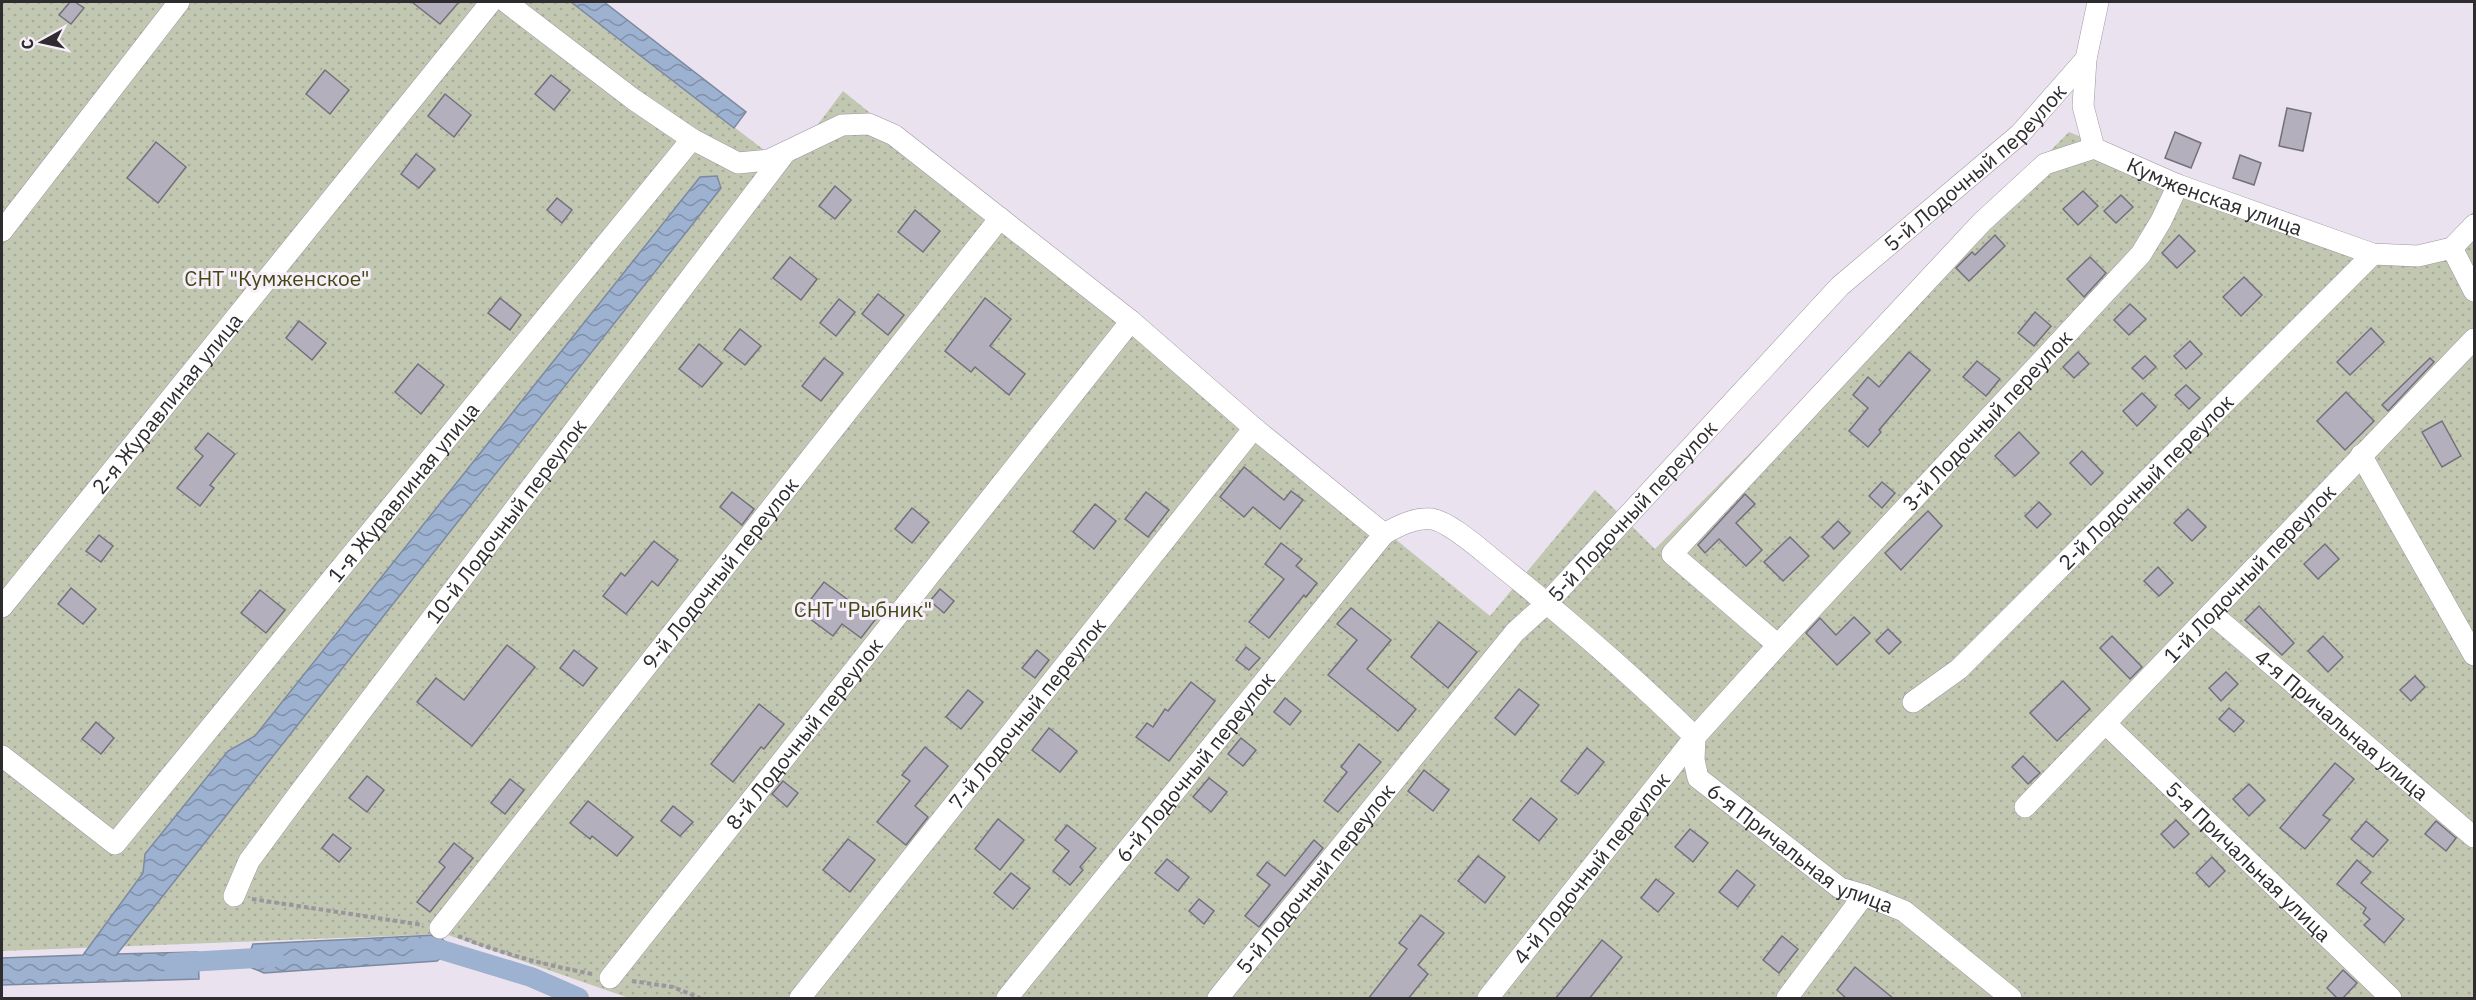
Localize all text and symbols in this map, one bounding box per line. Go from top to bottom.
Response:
north arrow [12,12,72,72]
text: С [17,38,38,51]
street label: 5-й Лодочный переулок [1878,77,2072,257]
street label: Кумженская улица [2123,150,2307,242]
park label: СНТ "Кумженское" [184,264,370,292]
street label: 2-я Журавлиная улица [85,307,248,500]
street label: 3-й Лодочный переулок [1896,323,2078,517]
street label: 2-й Лодочный переулок [2052,388,2240,576]
street label: 1-я Журавлиная улица [321,396,485,588]
street label: 10-й Лодочный переулок [419,413,592,629]
street label: 5-й Лодочный переулок [1541,414,1723,608]
street label: 9-й Лодочный переулок [635,471,804,675]
street label: 1-й Лодочный переулок [2157,478,2342,669]
park label: СНТ "Рыбник" [794,595,932,623]
street label: 7-й Лодочный переулок [942,612,1112,815]
street label: 8-й Лодочный переулок [719,632,889,835]
street label: 4-я Причальная улица [2249,643,2435,806]
street label: 6-й Лодочный переулок [1109,666,1281,868]
street label: 4-й Лодочный переулок [1506,766,1676,970]
street label: 5-я Причальная улица [2160,775,2338,948]
street label: 6-я Причальная улица [1701,776,1898,919]
street label: 5-й Лодочный переулок [1229,777,1401,979]

